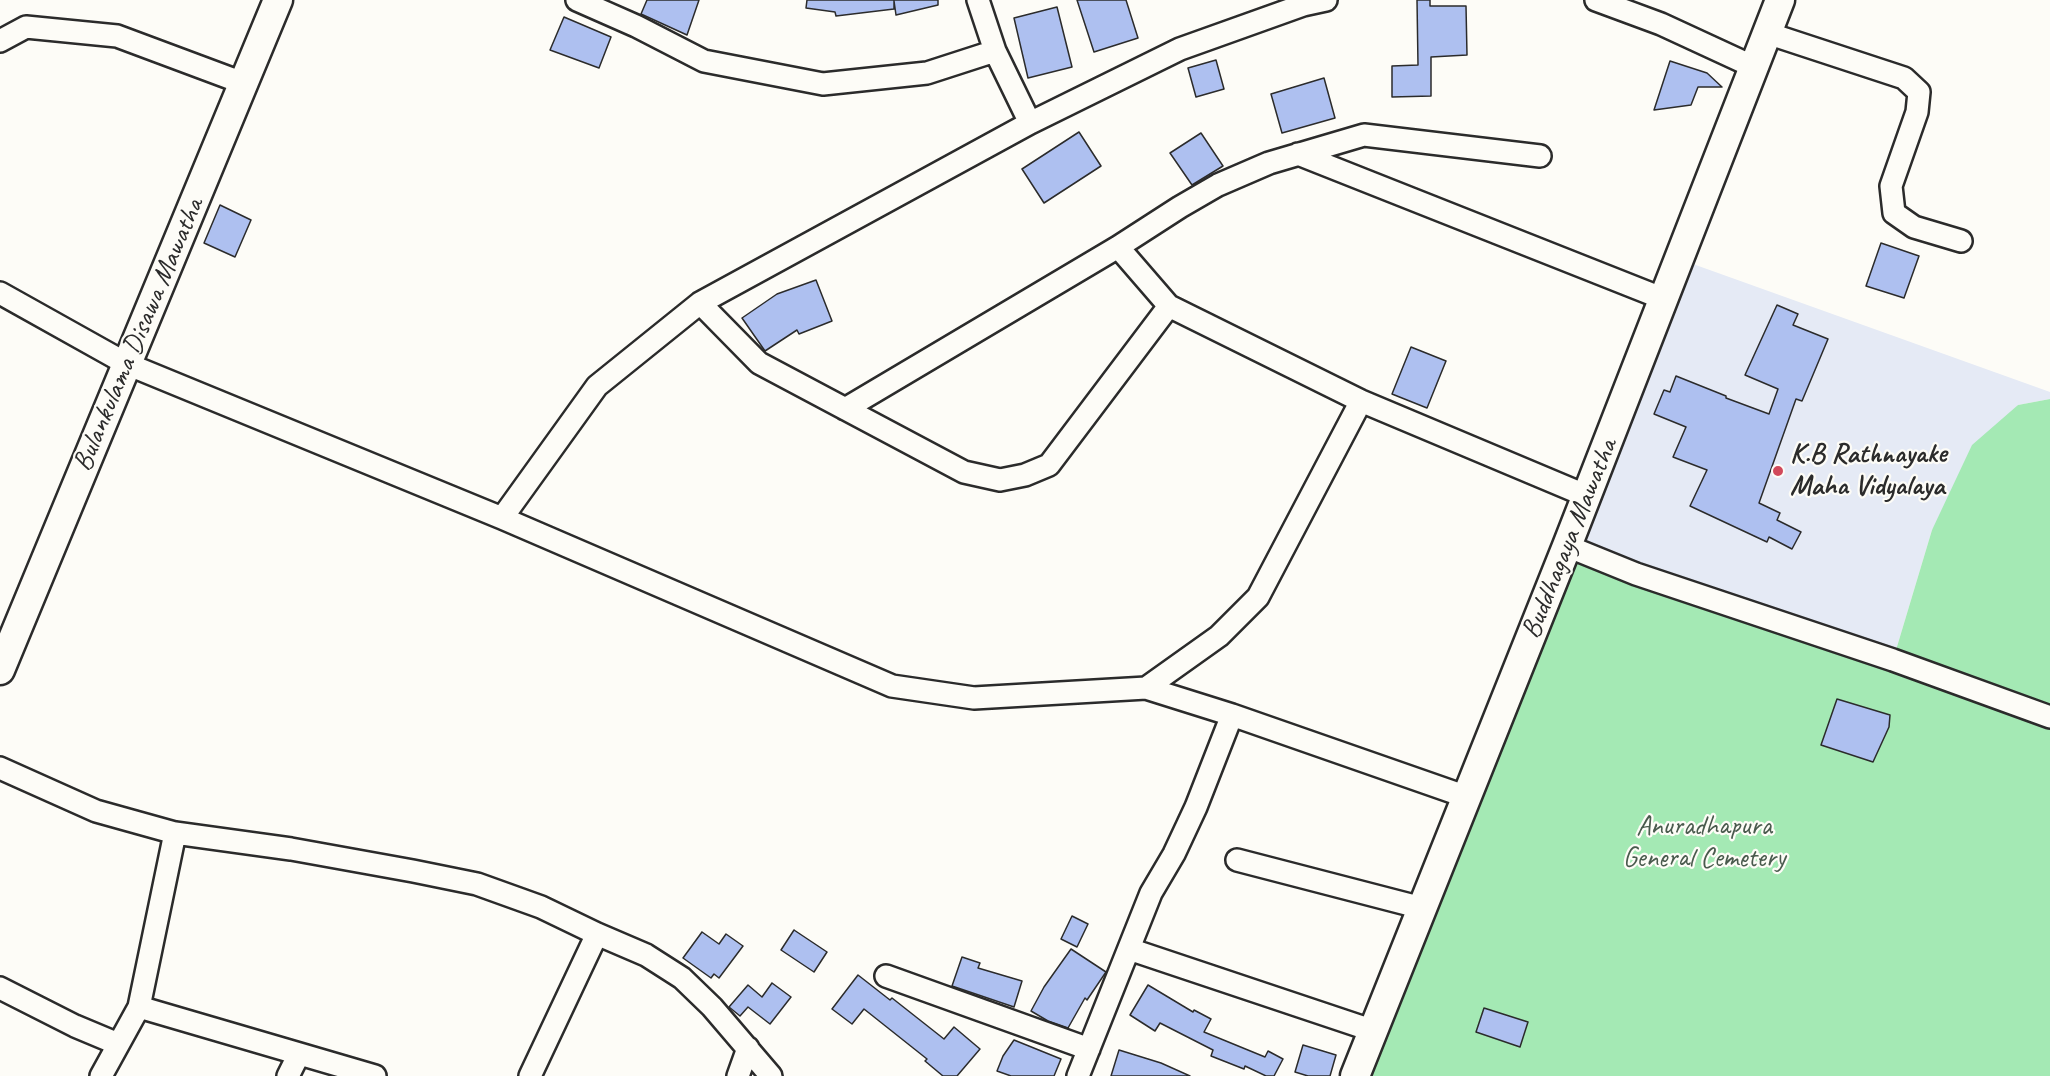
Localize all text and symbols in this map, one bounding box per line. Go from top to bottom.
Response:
street label: Bulankulama Disawa Mawatha [66,194,212,476]
street label: Buddhagaya Mawatha [1515,434,1625,644]
place label: K.B Rathnayake Maha Vidyalaya [1790,438,1946,504]
marker: K.B Rathnayake Maha Vidyalaya [1771,464,1785,478]
park label: Anuradhapura General Cemetery [1623,810,1785,876]

